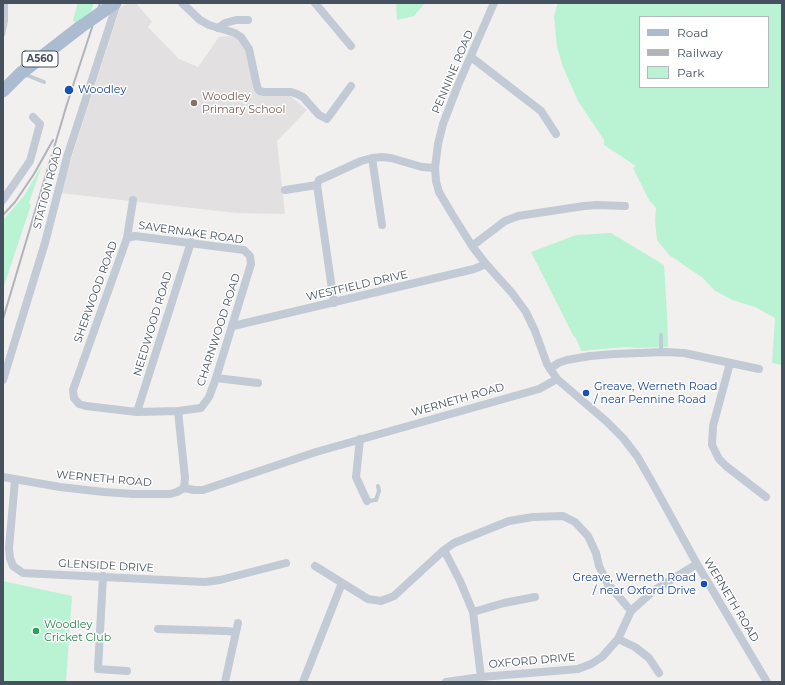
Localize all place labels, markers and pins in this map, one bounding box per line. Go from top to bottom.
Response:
place label: Woodley [78,83,126,97]
marker: Woodley [63,84,75,96]
place label: Woodley Primary School [202,90,285,116]
marker: Woodley Primary School [189,98,199,108]
place label: Greave, Werneth Road / near Pennine Road [594,380,717,406]
marker: Greave, Werneth Road / near Pennine Road [581,388,591,398]
place label: Greave, Werneth Road / near Oxford Drive [573,571,696,597]
marker: Greave, Werneth Road / near Oxford Drive [699,579,709,589]
place label: Woodley Cricket Club [44,618,111,644]
marker: Woodley Cricket Club [31,626,41,636]

